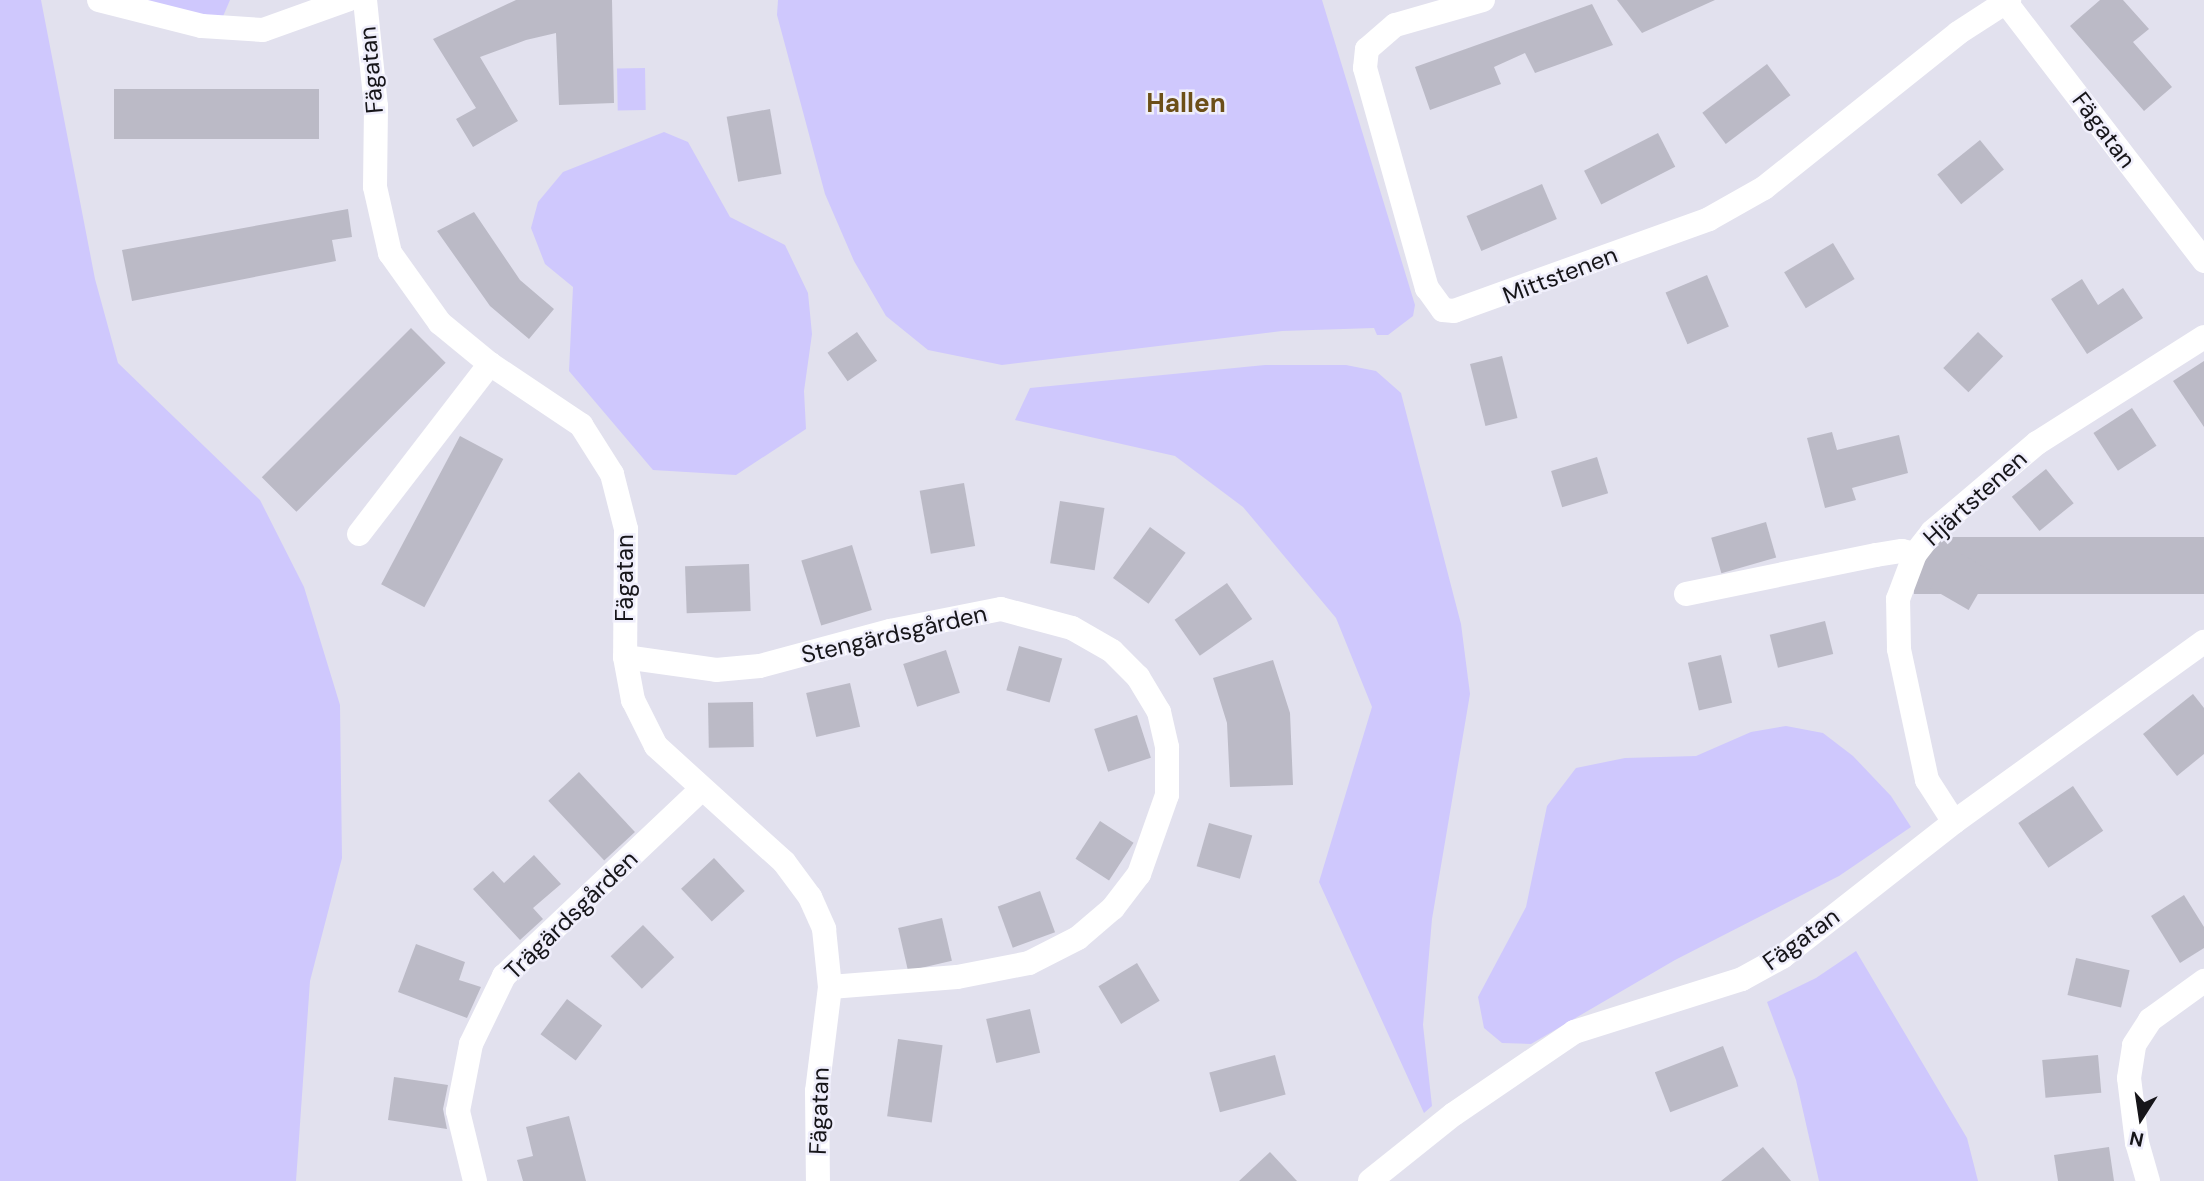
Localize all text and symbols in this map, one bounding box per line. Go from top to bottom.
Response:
street label: Fägatan [353,25,389,115]
street label: Fägatan [2066,86,2142,174]
district label: Hallen [1146,88,1226,120]
street label: Mittstenen [1499,240,1621,310]
street label: Hjärtstenen [1917,444,2033,552]
street label: Fägatan [611,534,639,622]
street label: Stengärdsgården [798,599,990,669]
street label: Trägärdsgården [499,844,643,986]
street label: Fägatan [1757,902,1845,976]
street label: Fägatan [803,1067,835,1155]
north arrow [2106,1083,2176,1153]
text: N [2127,1125,2146,1153]

